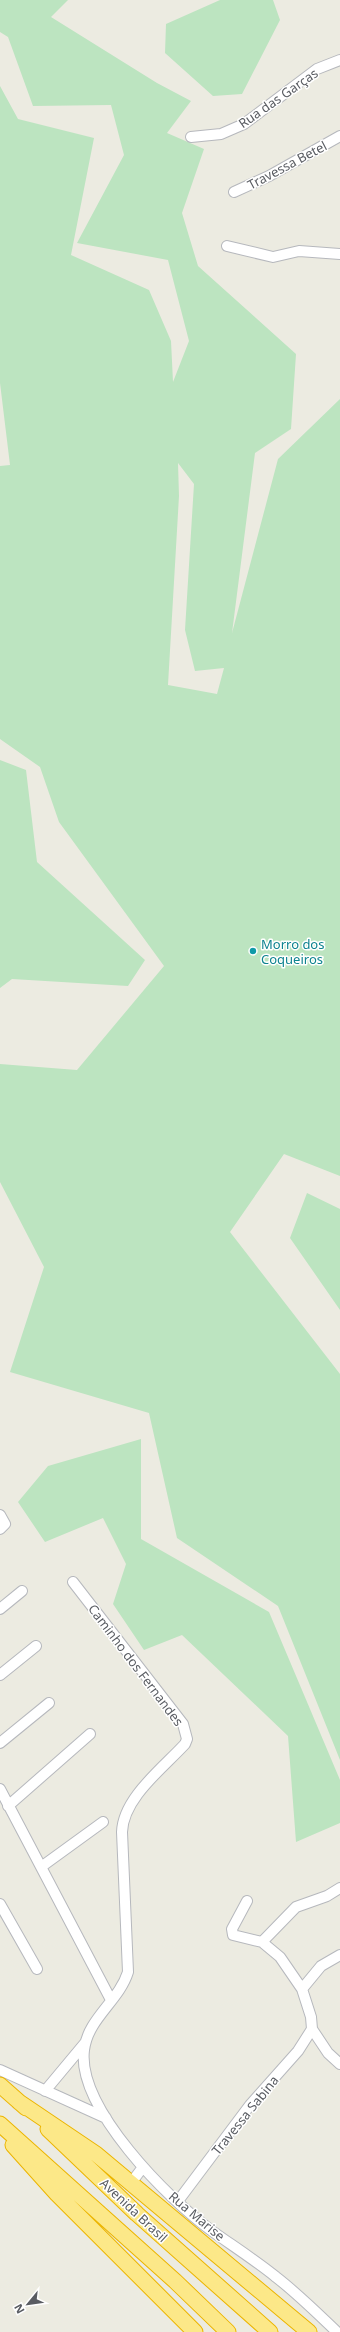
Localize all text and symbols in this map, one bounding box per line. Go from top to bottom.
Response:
street label: Rua das Garças [235,64,321,132]
street label: Travessa Betel [244,137,330,193]
place label: Morro dos Coqueiros [261,935,324,968]
marker: Morro dos Coqueiros [248,946,258,956]
street label: Caminho dos Fernandes [84,1600,188,1730]
street label: Travessa Sabina [207,2072,283,2158]
street label: Avenida Brasil [96,2174,172,2246]
street label: Rua Marise [165,2187,229,2245]
north arrow [8,2284,48,2324]
text: N [10,2302,28,2317]

